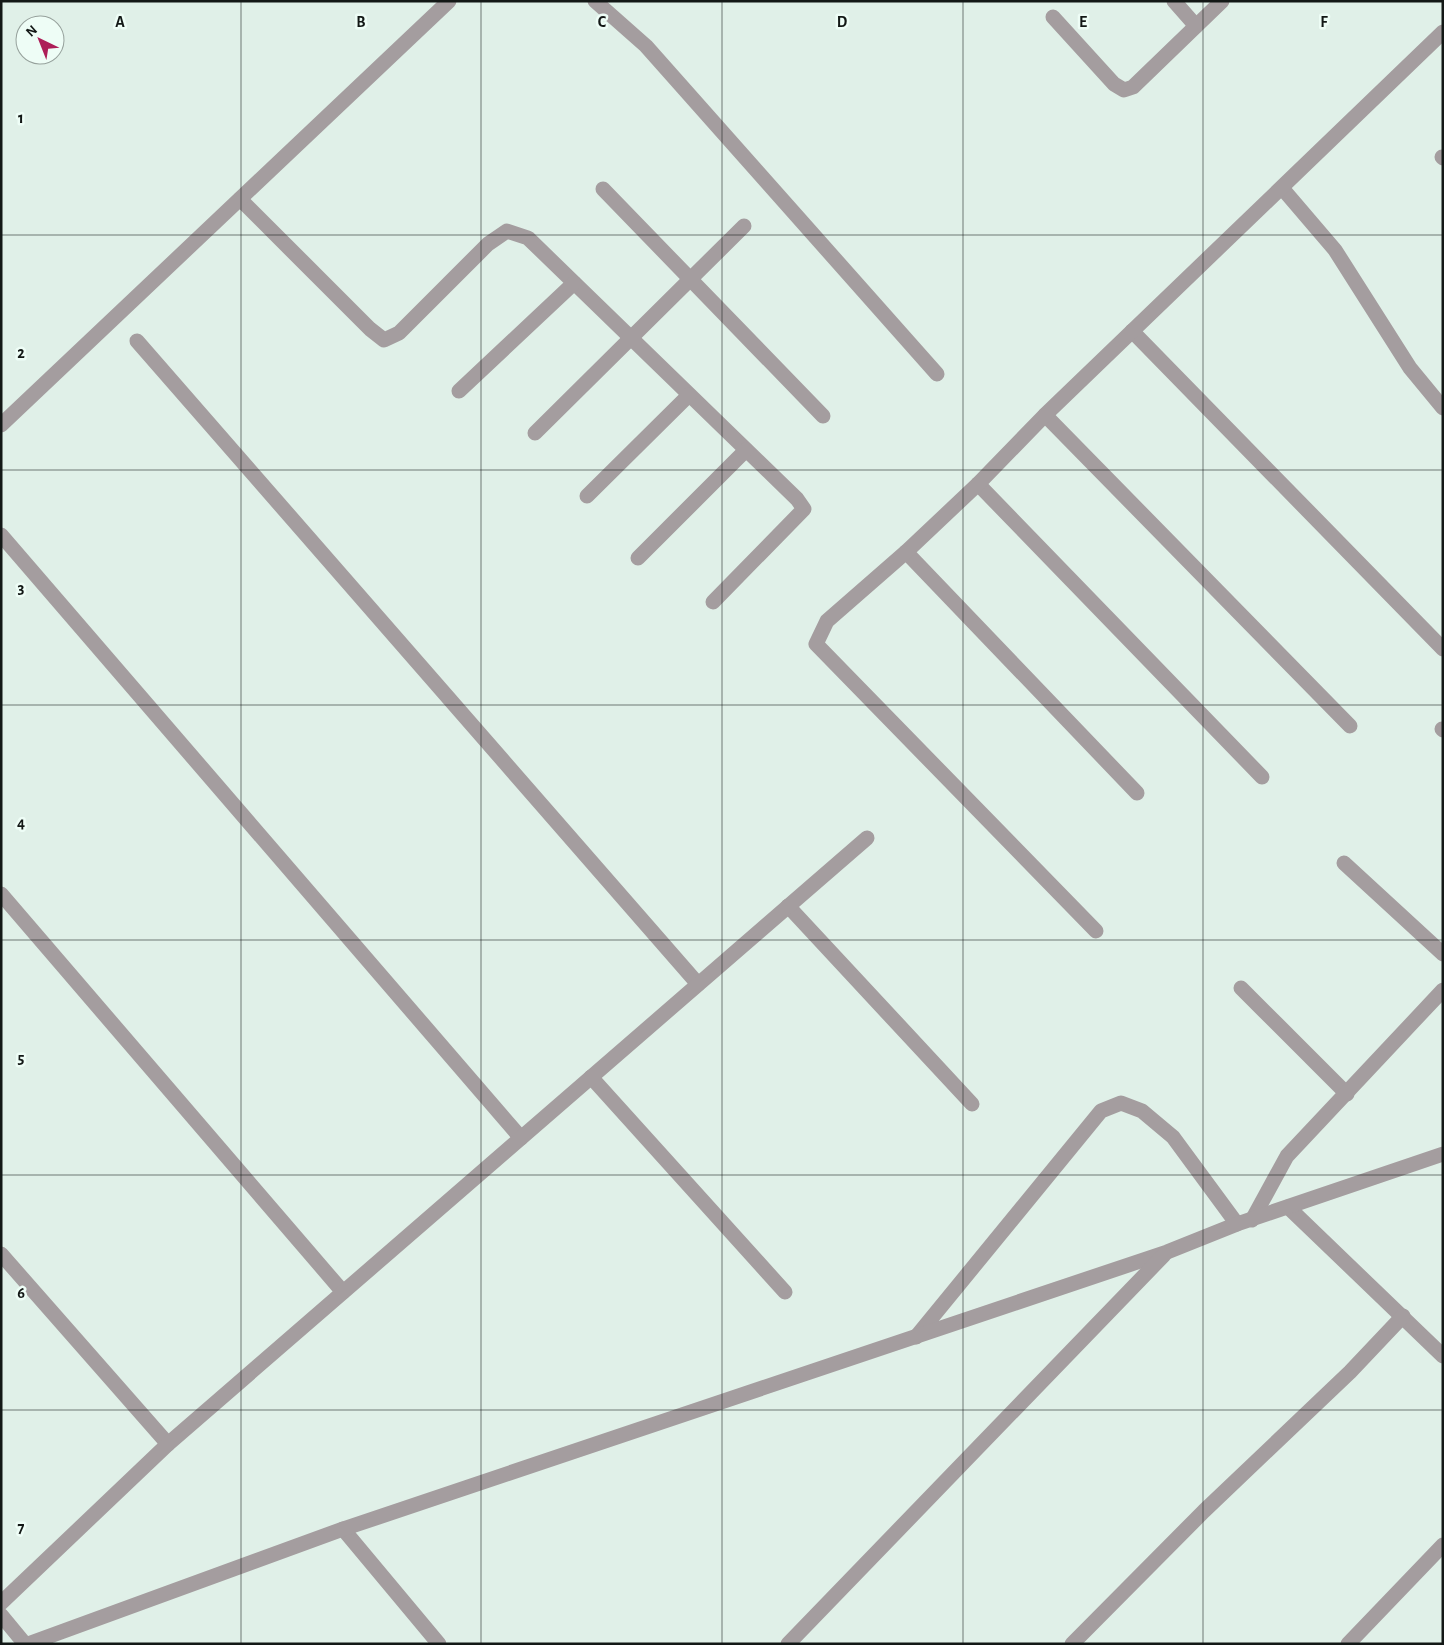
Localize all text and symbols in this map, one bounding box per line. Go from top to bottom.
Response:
text: A [115,14,125,30]
text: B [356,14,366,30]
text: C [598,14,607,30]
text: D [837,14,848,30]
text: E [1079,14,1087,30]
text: F [1320,14,1328,30]
north arrow [15,15,65,65]
text: N [23,23,40,40]
text: 1 [18,110,24,126]
text: 2 [17,345,25,361]
text: 3 [18,580,25,596]
text: 4 [17,815,25,831]
text: 5 [18,1050,25,1066]
text: 6 [17,1285,25,1301]
text: 7 [18,1520,25,1536]

